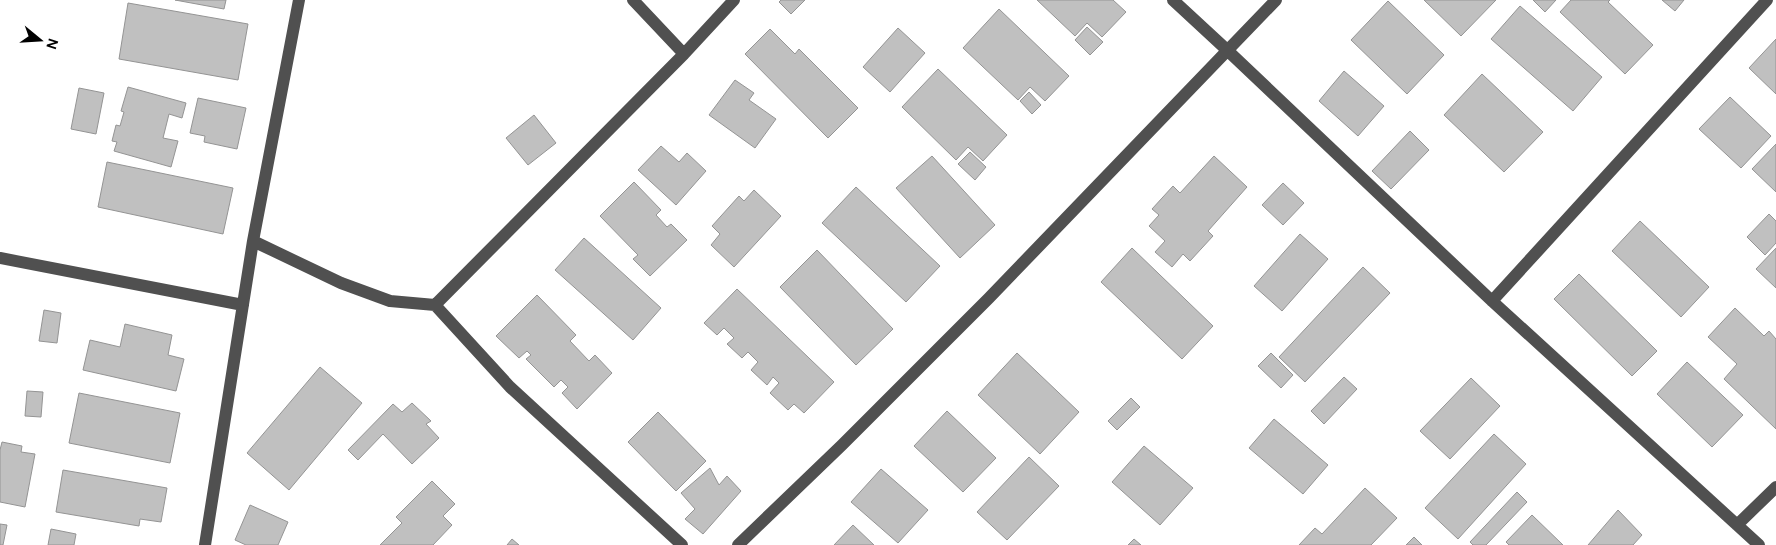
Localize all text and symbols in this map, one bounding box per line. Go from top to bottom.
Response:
north arrow [15,15,65,65]
text: N [42,36,63,52]

